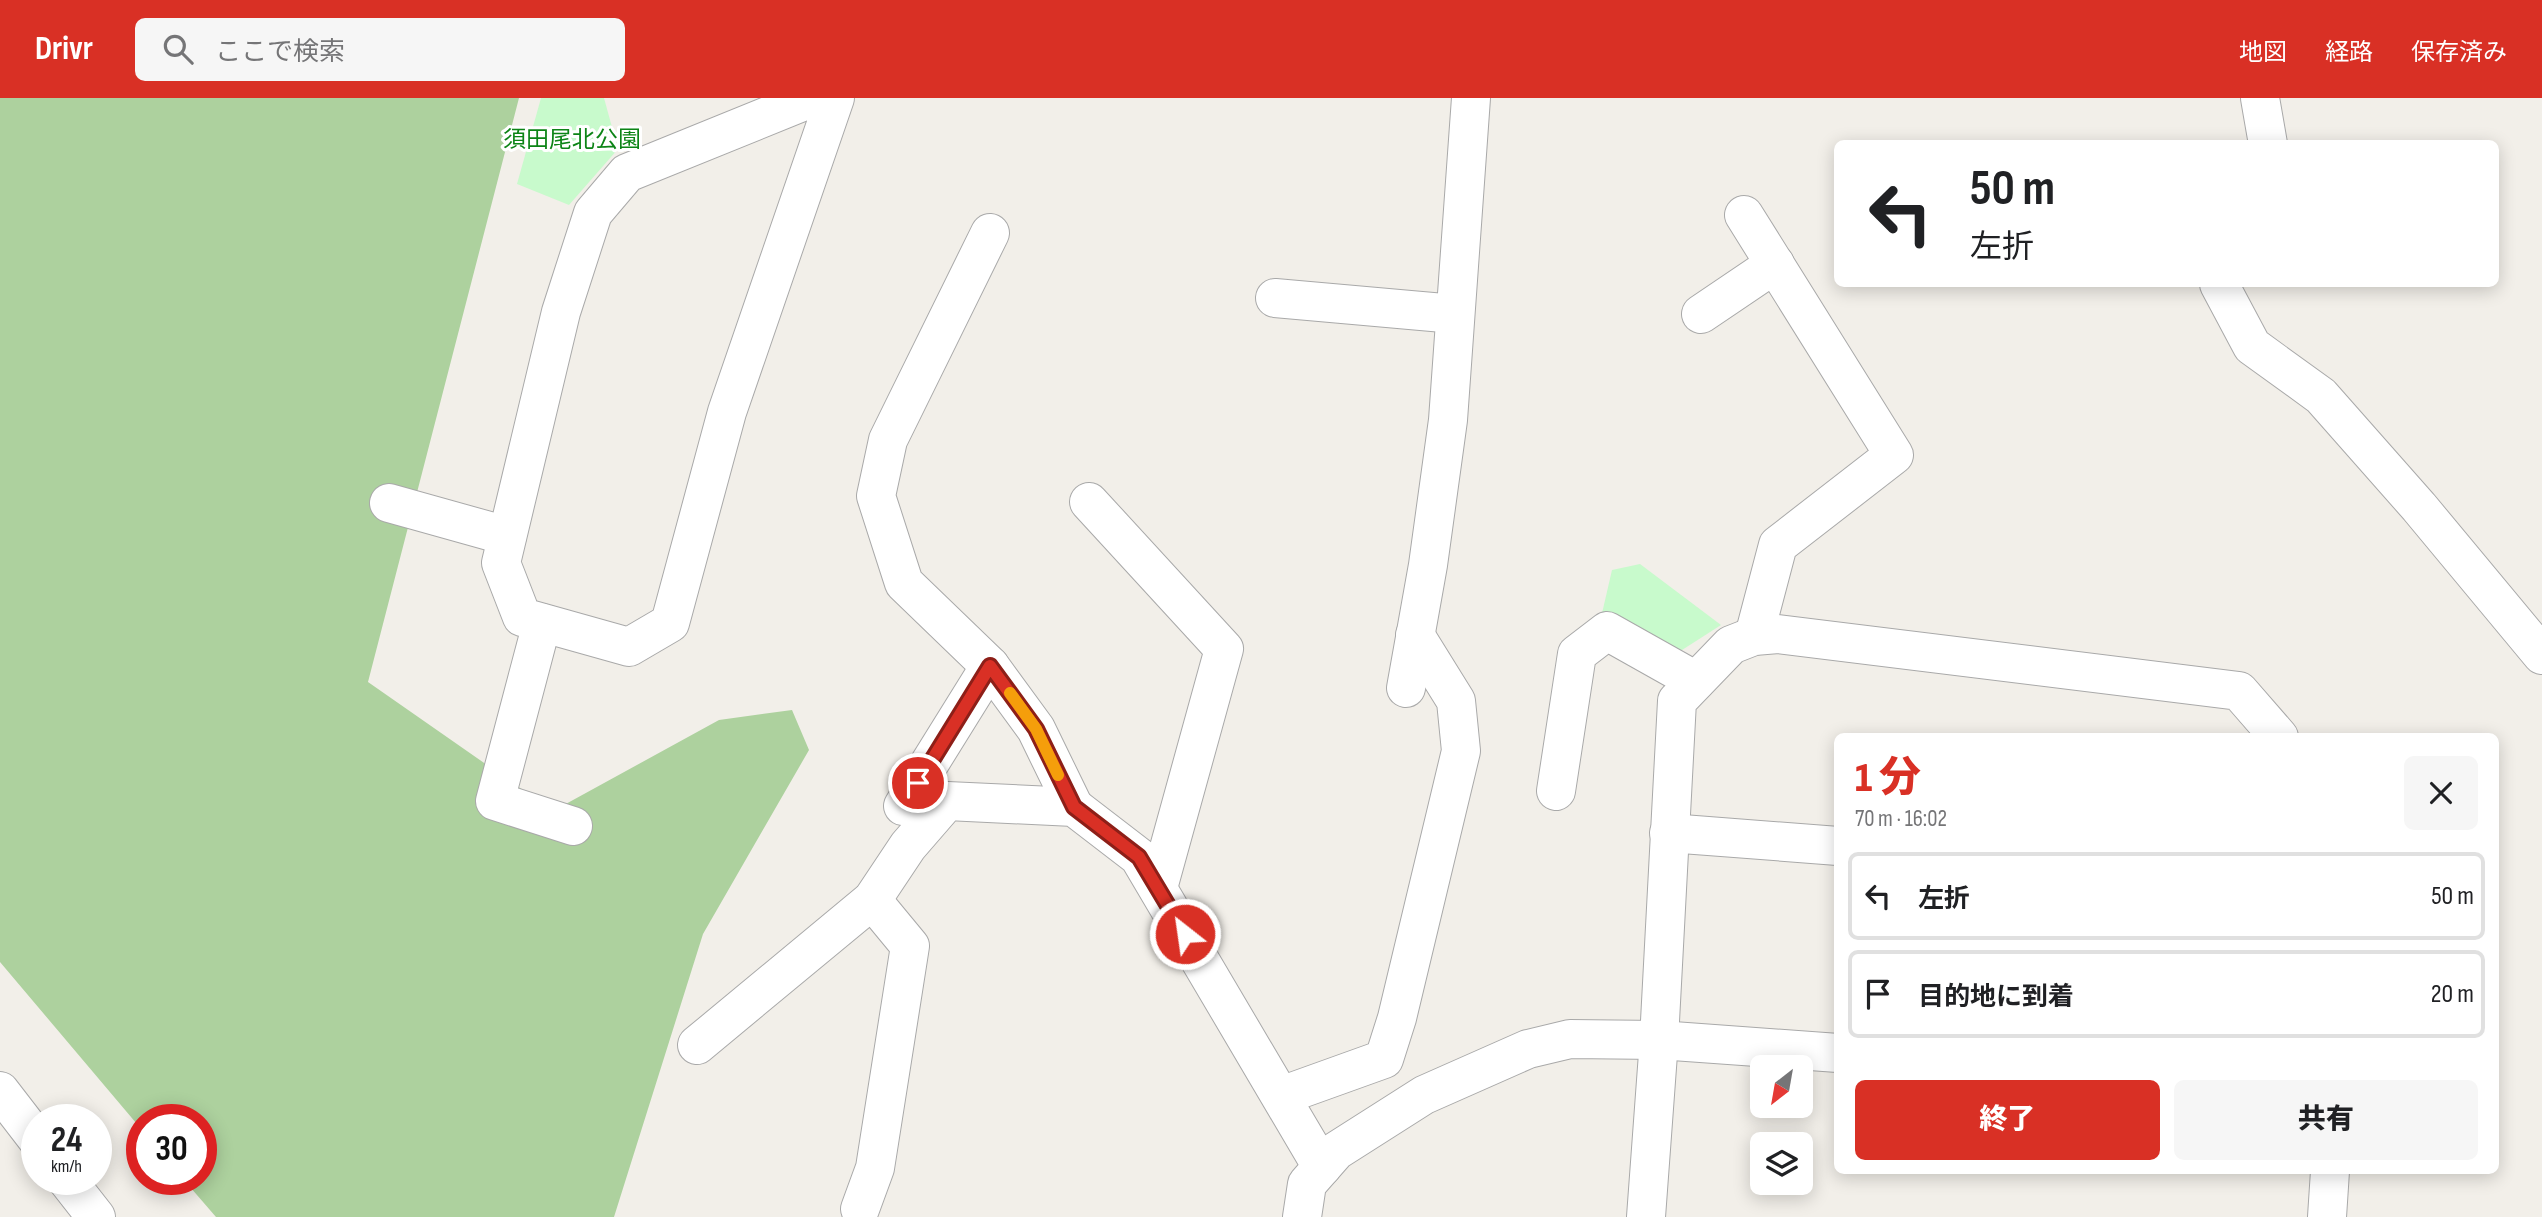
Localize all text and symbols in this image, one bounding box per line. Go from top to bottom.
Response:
search box [135,18,625,81]
text: Drivr [35,29,93,69]
icon: search [159,30,197,68]
text: ここで検索 [215,37,345,68]
text: 地図 [2239,38,2287,67]
text: 経路 [2325,38,2373,67]
text: 保存済み [2411,38,2507,67]
park label: 須田尾北公園 [503,126,641,154]
text: 50 m [1970,160,2055,219]
icon: left [1855,168,1946,259]
text: 左折 [1970,228,2034,267]
pin [888,753,948,813]
text: 1 分 [1855,753,1921,804]
button: close [2404,756,2478,830]
icon: arrive [899,764,937,802]
text: 70 m · 16:02 [1855,805,1947,833]
icon: left [1859,877,1897,915]
text: 50 m [2431,881,2474,912]
text: 左折 [1918,884,1970,915]
position arrow [1148,897,1222,971]
icon: arrive [1859,975,1897,1013]
text: 20 m [2431,979,2474,1010]
text: 目的地に到着 [1918,982,2074,1013]
north arrow [1750,1055,1813,1118]
map controls [1750,1055,1813,1195]
button: 終了 [1855,1080,2160,1160]
button: 共有 [2174,1080,2478,1160]
speed limit sign: 30 [126,1104,217,1195]
text: 24 [51,1119,82,1162]
button: layers [1750,1132,1813,1195]
text: km/h [51,1156,82,1177]

